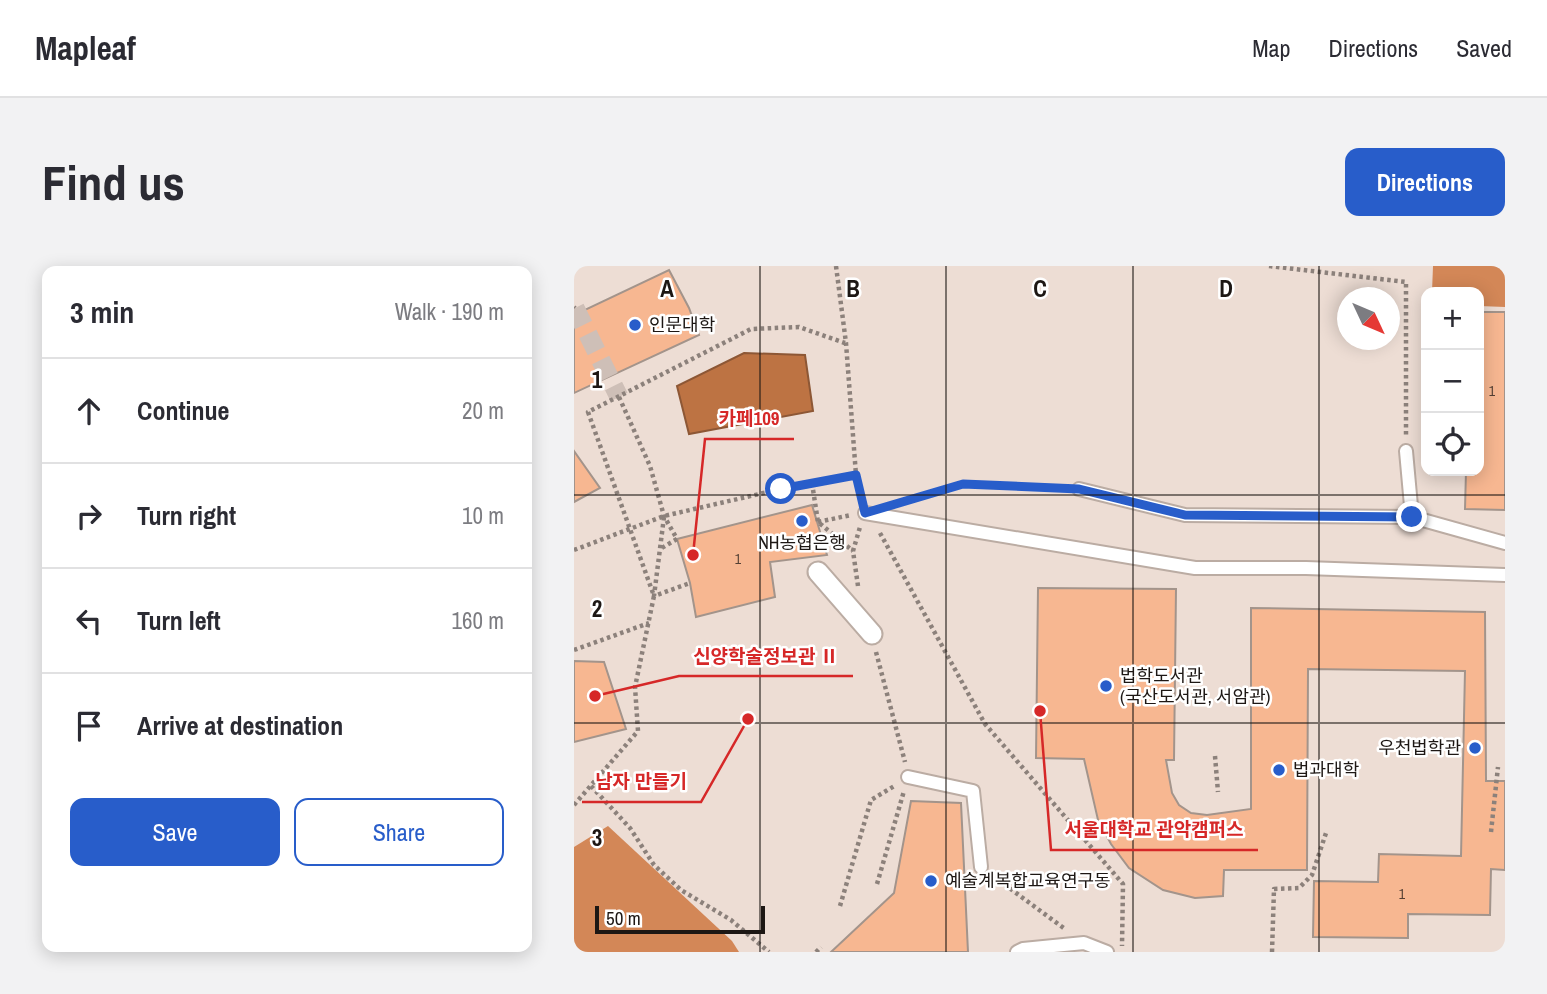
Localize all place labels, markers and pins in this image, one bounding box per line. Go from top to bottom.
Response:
place label: 인문대학 [649,312,715,337]
marker: 인문대학 [627,317,643,333]
callout: 카페109 [705,399,794,439]
marker: NH농협은행 [794,513,810,529]
place label: NH농협은행 [758,530,846,555]
callout: 신양학술정보관 Ⅱ [679,636,853,676]
place label: 법학도서관 (국산도서관, 서암관) [1120,663,1271,709]
marker: 법학도서관 (국산도서관, 서암관) [1098,678,1114,694]
place label: 우천법학관 [1378,735,1461,760]
marker: 우천법학관 [1467,740,1483,756]
place label: 법과대학 [1293,757,1359,782]
callout: 남자 만들기 [582,762,701,802]
marker: 법과대학 [1271,762,1287,778]
callout: 서울대학교 관악캠퍼스 [1051,810,1258,850]
place label: 예술계복합교육연구동 [945,868,1111,893]
marker: 예술계복합교육연구동 [923,873,939,889]

